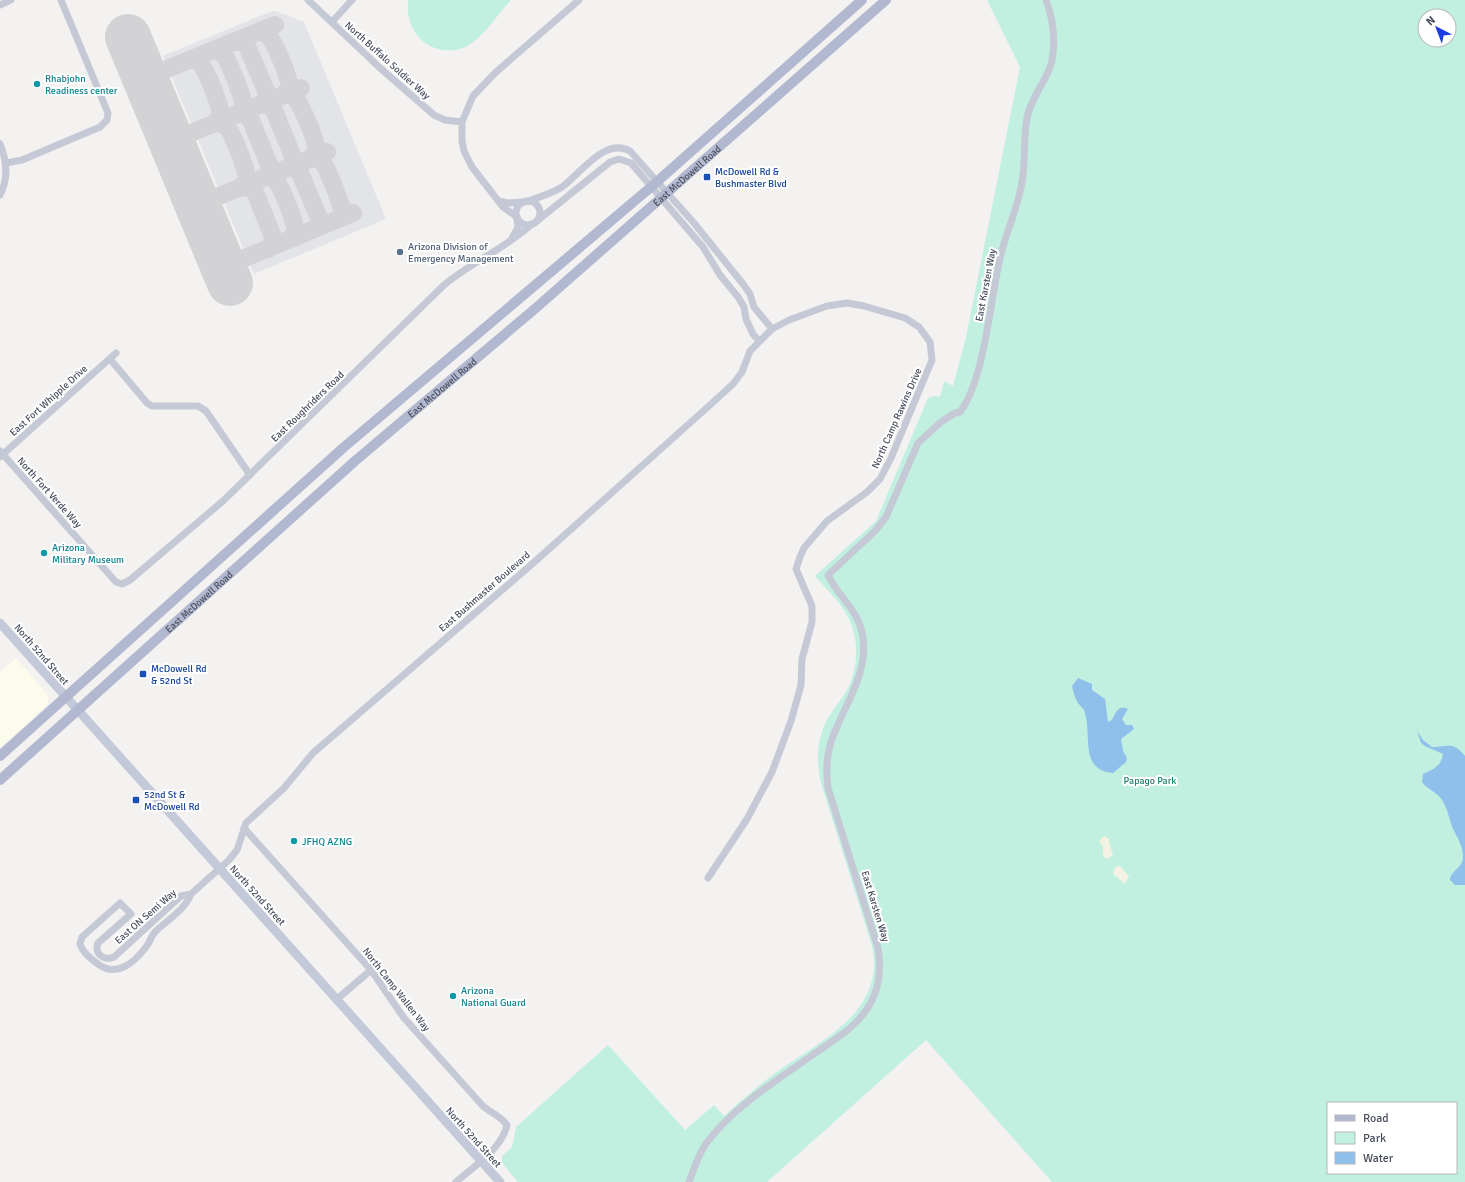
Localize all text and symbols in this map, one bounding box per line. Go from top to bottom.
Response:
north arrow [1417,8,1457,48]
text: N [1423,14,1438,28]
street label: North Buffalo Soldier Way [342,19,433,102]
place label: Rhabjohn Readiness center [45,73,118,97]
marker: Rhabjohn Readiness center [32,79,42,89]
street label: East McDowell Road [651,143,724,209]
place label: McDowell Rd & Bushmaster Blvd [715,166,787,190]
marker: McDowell Rd & Bushmaster Blvd [702,172,712,182]
place label: Arizona Division of Emergency Management [408,241,514,265]
marker: Arizona Division of Emergency Management [395,247,405,257]
street label: East Karsten Way [973,248,999,322]
street label: East McDowell Road [406,356,479,421]
street label: East Fort Whipple Drive [7,363,90,439]
street label: North Camp Rawins Drive [869,366,925,471]
street label: East Roughriders Road [269,369,347,445]
street label: North Fort Verde Way [14,455,84,531]
place label: Arizona Military Museum [52,542,124,566]
marker: Arizona Military Museum [39,548,49,558]
street label: East Bushmaster Boulevard [437,549,533,635]
street label: East McDowell Road [163,569,236,636]
street label: North 52nd Street [12,622,71,688]
place label: McDowell Rd & 52nd St [151,663,207,687]
marker: McDowell Rd & 52nd St [138,669,148,679]
park label: Papago Park [1124,775,1176,787]
place label: 52nd St & McDowell Rd [144,789,200,813]
marker: 52nd St & McDowell Rd [131,795,141,805]
marker: JFHQ AZNG [289,836,299,846]
place label: JFHQ AZNG [302,836,352,848]
street label: North 52nd Street [227,863,288,929]
street label: East Karsten Way [859,869,892,944]
street label: East ON Semi Way [112,887,179,947]
street label: North Camp Wallen Way [360,945,433,1034]
place label: Arizona National Guard [461,985,526,1009]
marker: Arizona National Guard [448,991,458,1001]
legend [1327,1102,1457,1174]
street label: North 52nd Street [443,1105,504,1171]
text: Road [1363,1111,1389,1126]
text: Park [1363,1131,1386,1146]
text: Water [1363,1151,1394,1166]

